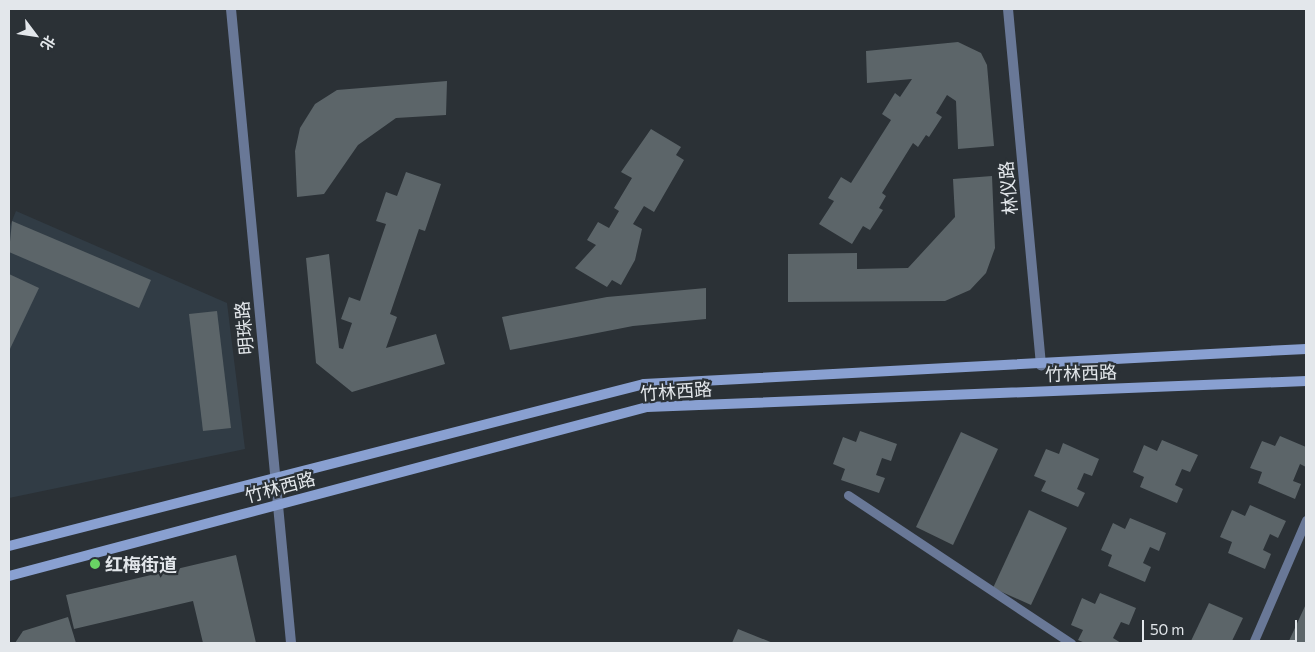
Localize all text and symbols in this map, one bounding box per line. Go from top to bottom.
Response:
north arrow [10,10,60,60]
text: 北 [37,33,59,53]
street label: 林仪路 [995,160,1021,216]
street label: 明珠路 [231,300,257,356]
street label: 竹林西路 [1045,361,1117,385]
street label: 竹林西路 [639,378,713,404]
street label: 竹林西路 [242,467,318,507]
place label: 红梅街道 [105,553,177,575]
marker: 红梅街道 [89,558,101,570]
scale bar [1145,610,1300,642]
text: 50 m [1150,620,1184,638]

